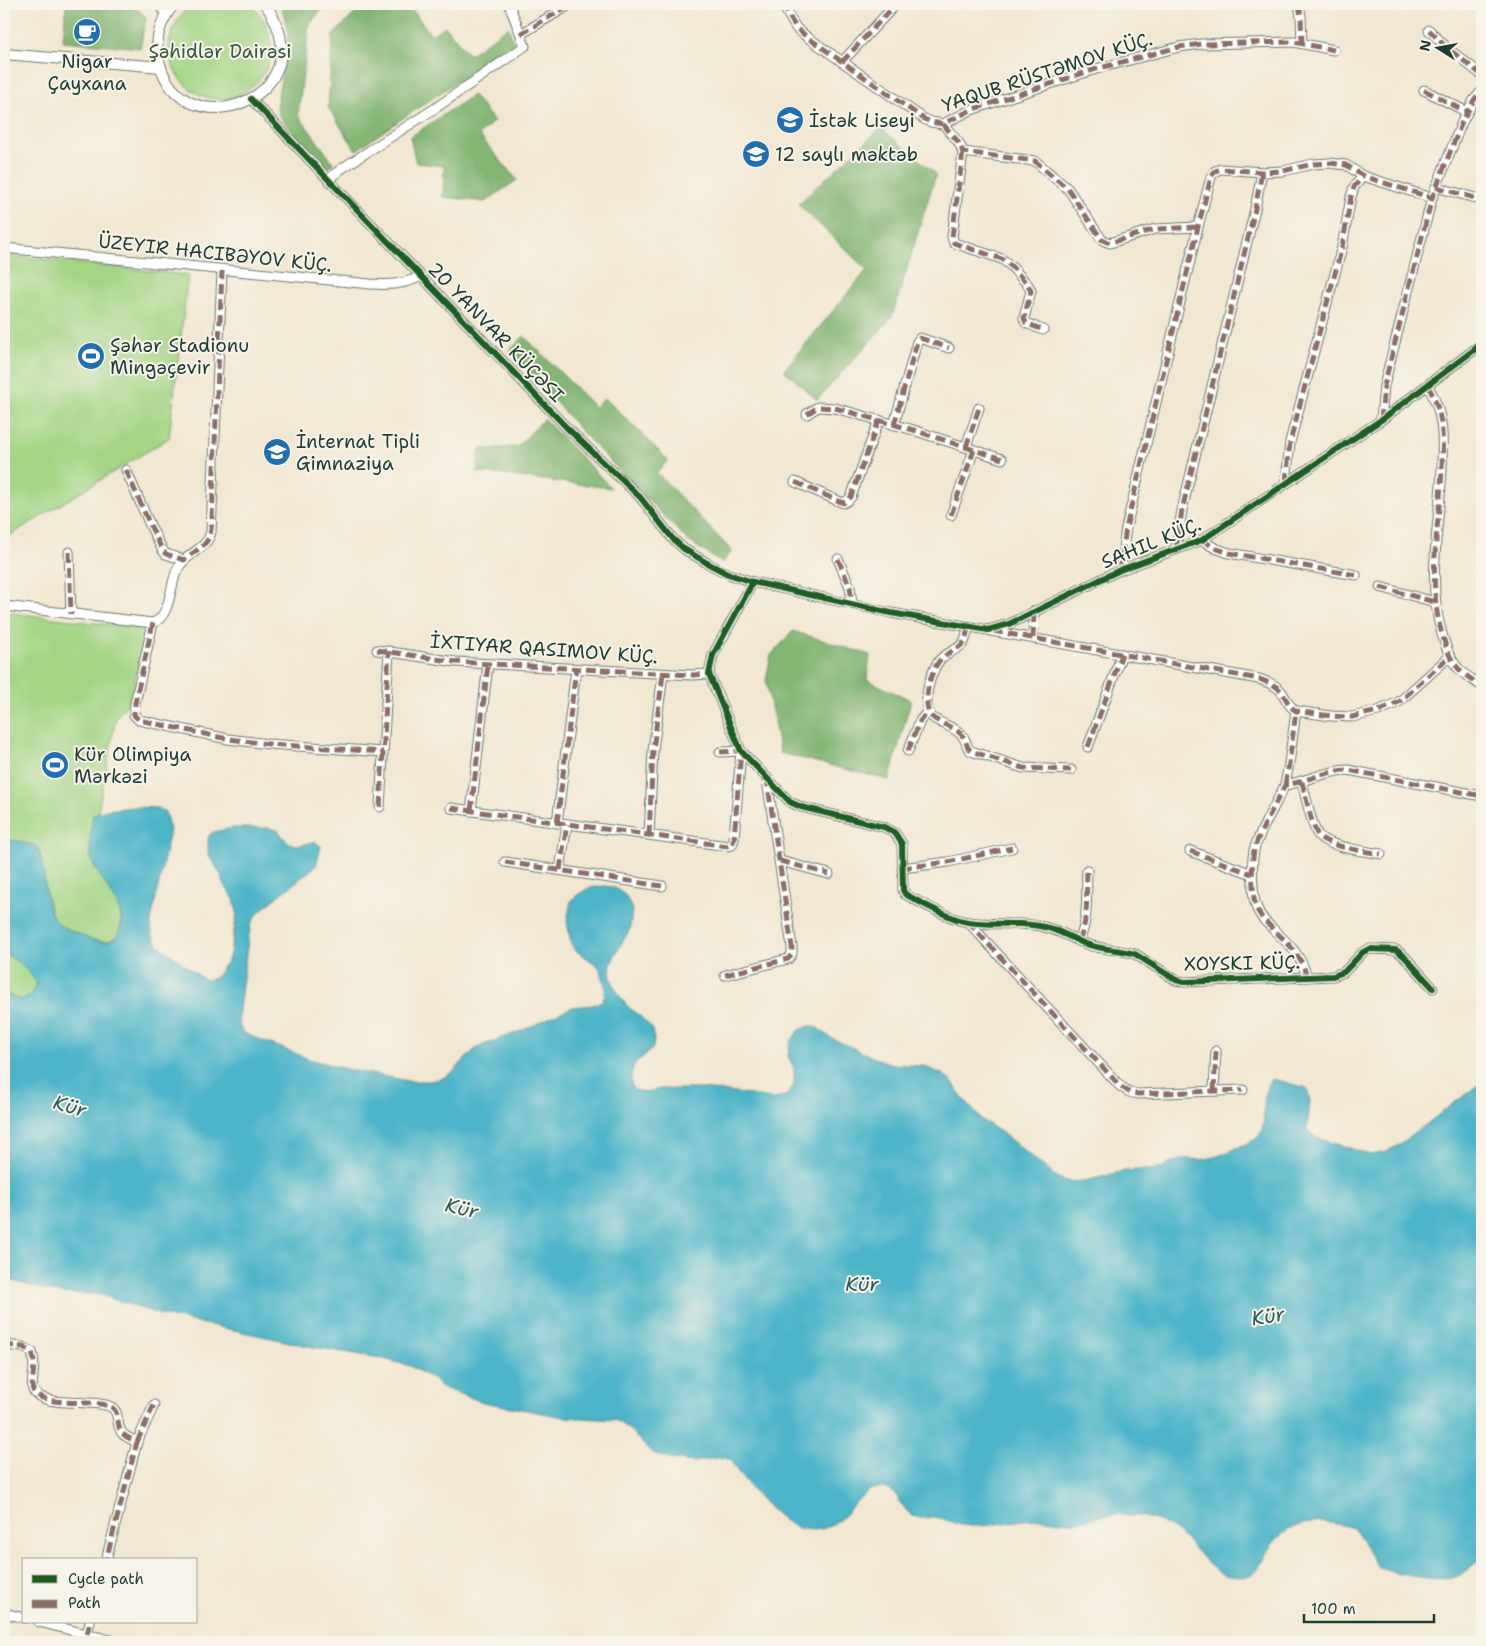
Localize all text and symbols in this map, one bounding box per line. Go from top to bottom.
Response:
cafe icon: Nigar Çayxana [72,17,102,47]
north arrow [1414,22,1464,72]
street label: YAQUB RÜSTƏMOV KÜÇ. [939,26,1155,118]
text: N [1415,38,1435,53]
park label: Şəhidlər Dairəsi [148,39,292,64]
place label: Nigar Çayxana [48,49,127,96]
school or university icon: İstək Liseyi [775,105,805,135]
place label: İstək Liseyi [809,108,915,133]
school or university icon: 12 saylı məktəb [741,139,771,169]
place label: 12 saylı məktəb [775,142,918,167]
street label: ÜZEYIR HACIBƏYOV KÜÇ. [97,228,333,278]
street label: 20 YANVAR KÜÇƏSI [422,256,570,408]
place label: Şəhər Stadionu Mingəçevir [110,333,249,380]
sports icon: Şəhər Stadionu Mingəçevir [76,341,106,371]
place label: İnternat Tipli Gimnaziya [296,429,420,476]
school or university icon: İnternat Tipli Gimnaziya [262,437,292,467]
street label: SAHIL KÜÇ. [1097,512,1205,574]
street label: İXTIYAR QASIMOV KÜÇ. [429,629,659,669]
place label: Kür Olimpiya Mərkəzi [74,742,191,789]
sports icon: Kür Olimpiya Mərkəzi [40,750,70,780]
street label: XOYSKI KÜÇ. [1184,949,1300,977]
water label: Kür [50,1089,90,1123]
water label: Kür [443,1192,482,1225]
water label: Kür [845,1271,879,1297]
water label: Kür [1249,1300,1287,1331]
legend [22,1558,198,1624]
text: Cycle path [68,1569,144,1589]
scale bar [1304,1591,1434,1623]
text: Path [68,1593,101,1613]
text: 100 m [1311,1599,1356,1619]

